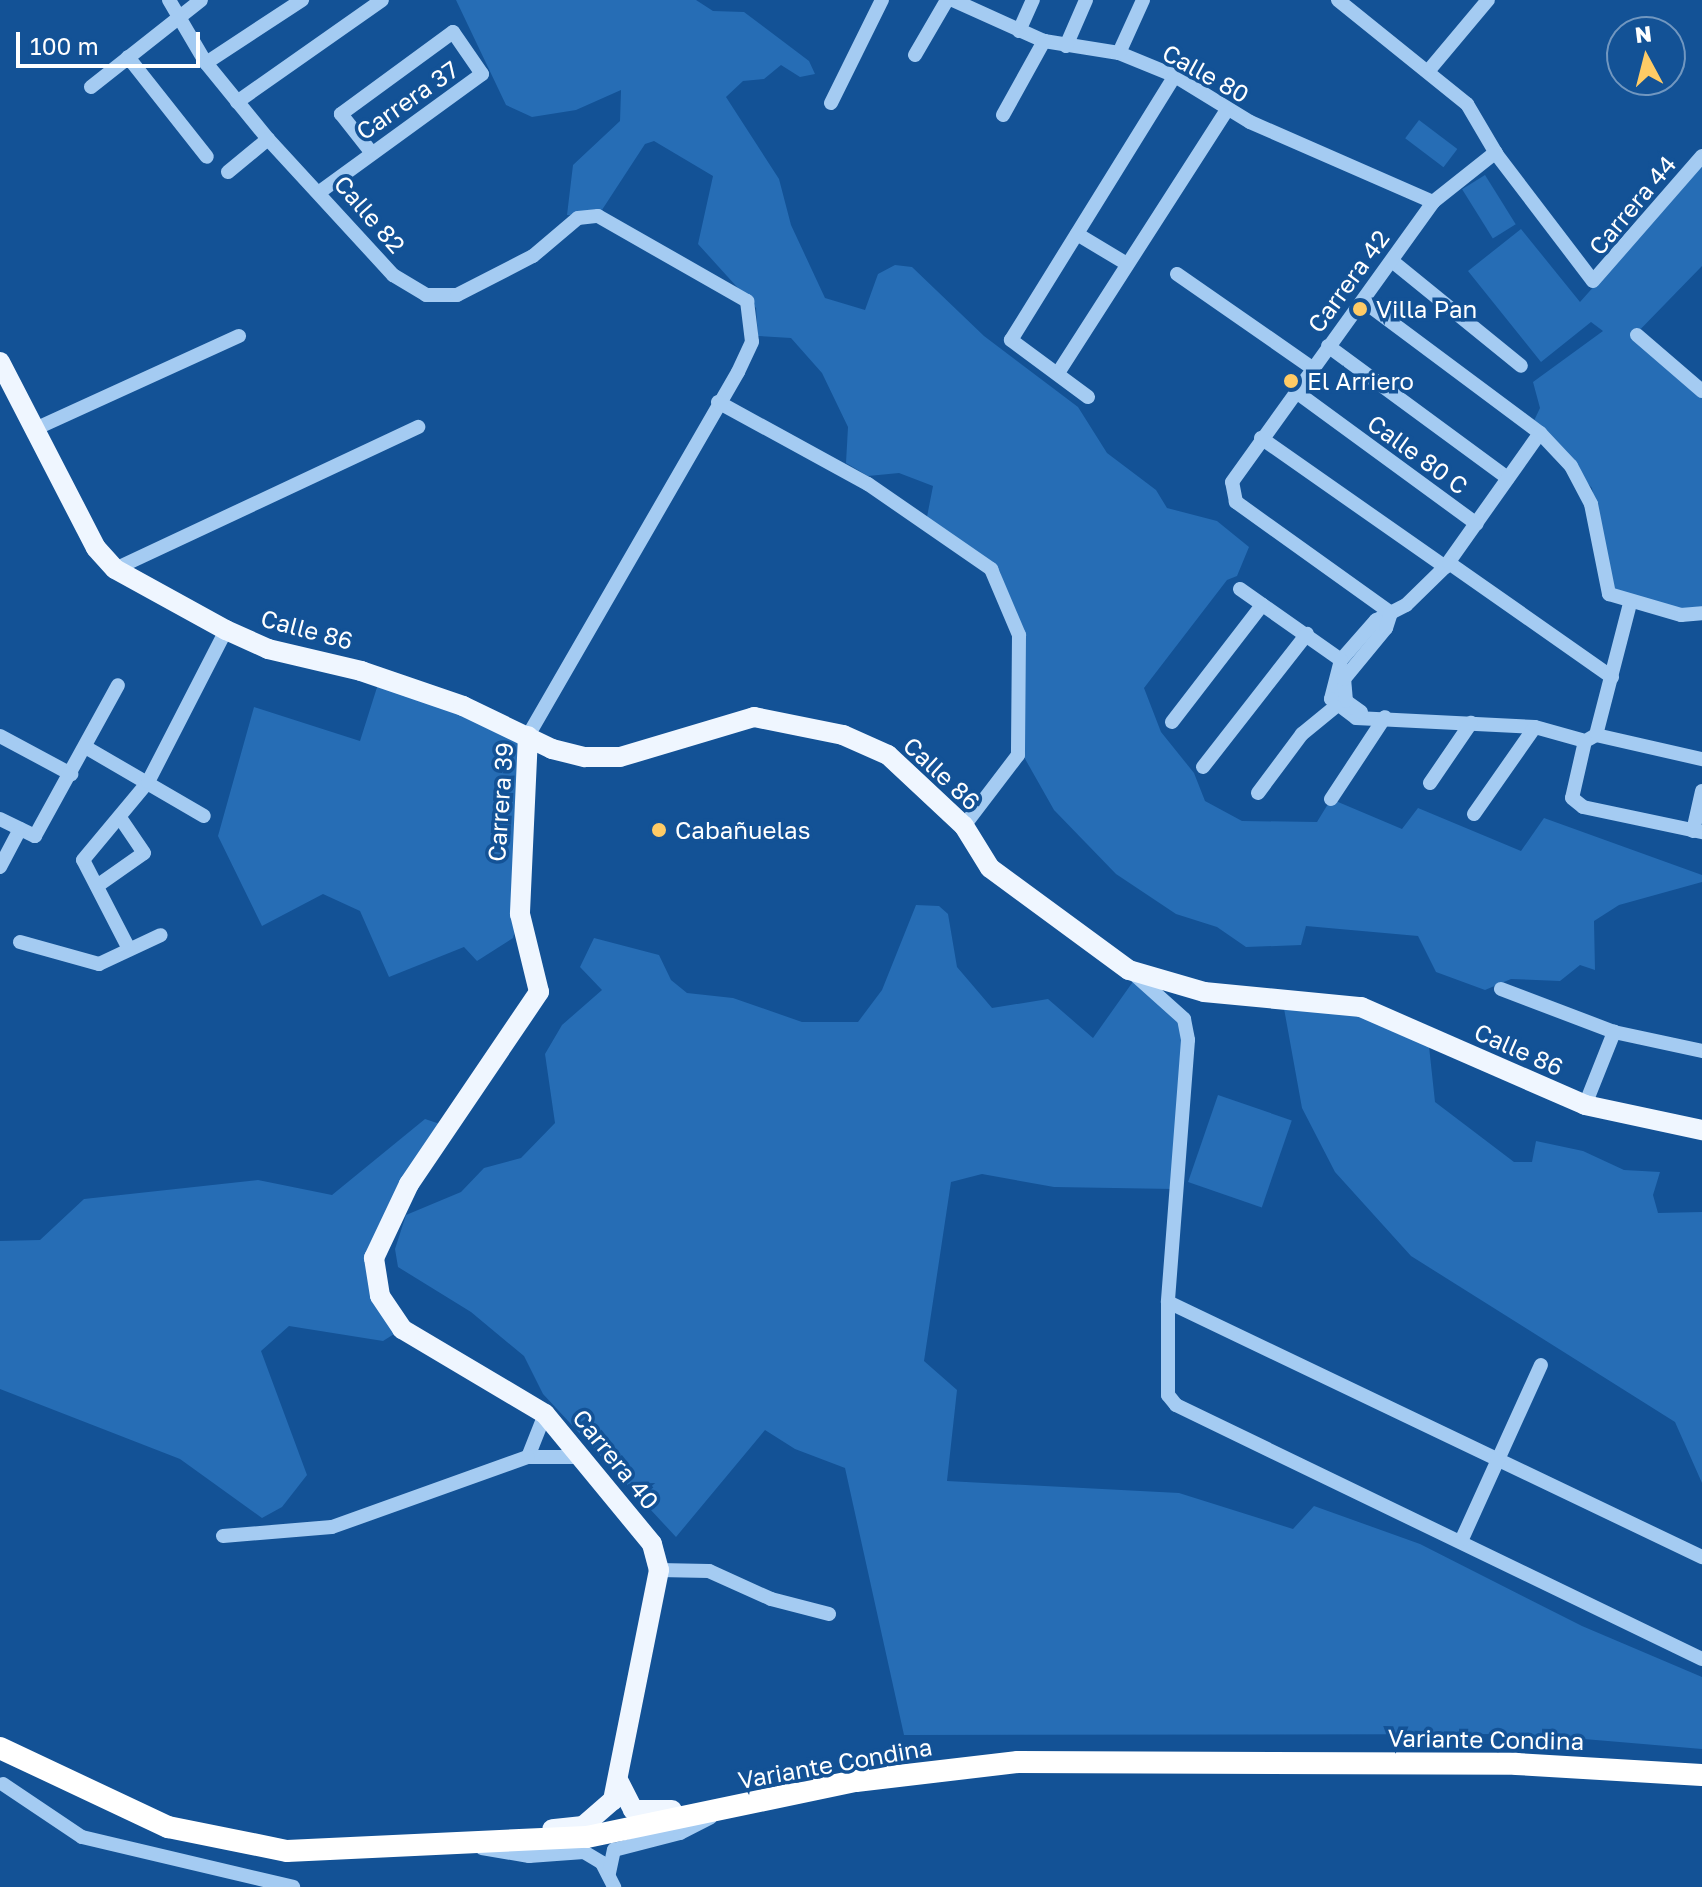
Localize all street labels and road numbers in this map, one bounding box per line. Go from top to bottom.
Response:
street label: Calle 80 [1158,38,1254,108]
street label: Carrera 37 [351,54,463,146]
street label: Carrera 44 [1582,150,1682,260]
street label: Calle 82 [328,169,412,259]
street label: Carrera 42 [1301,224,1395,338]
street label: Calle 80 C [1362,408,1474,500]
street label: Calle 86 [258,603,356,655]
street label: Calle 86 [898,730,986,816]
street label: Carrera 39 [481,741,519,863]
street label: Calle 86 [1470,1017,1568,1081]
street label: Carrera 40 [567,1403,665,1515]
street label: Variante Condina [1387,1723,1585,1755]
street label: Variante Condina [736,1732,934,1794]

